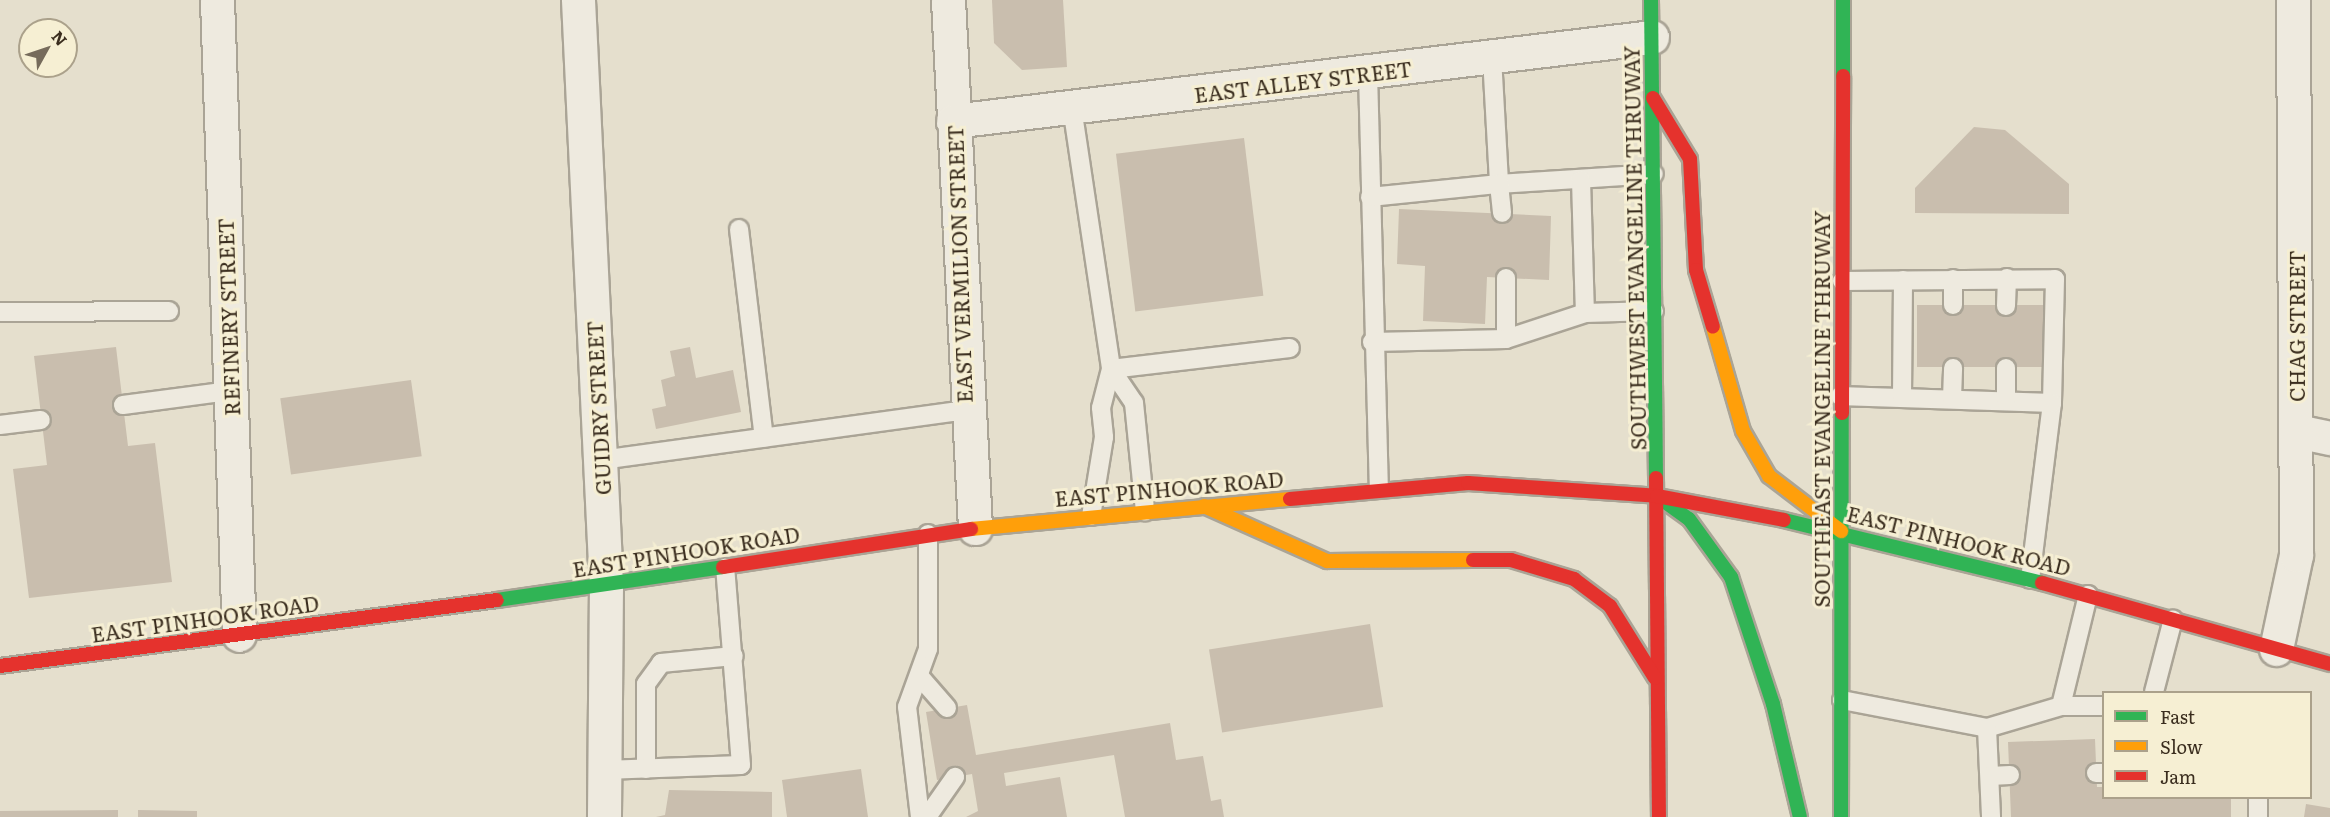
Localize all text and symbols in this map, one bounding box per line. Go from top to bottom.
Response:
north arrow [18,18,78,78]
text: N [47,25,74,51]
street label: SOUTHWEST EVANGELINE THRUWAY [1618,45,1650,451]
street label: EAST ALLEY STREET [1193,55,1413,107]
street label: EAST VERMILION STREET [942,124,976,404]
street label: SOUTHEAST EVANGELINE THRUWAY [1808,210,1834,608]
street label: REFINERY STREET [212,218,244,416]
street label: CHAG STREET [2283,250,2309,402]
street label: GUIDRY STREET [581,320,615,496]
street label: EAST PINHOOK ROAD [1053,465,1285,511]
street label: EAST PINHOOK ROAD [1844,500,2074,580]
street label: EAST PINHOOK ROAD [571,521,801,581]
street label: EAST PINHOOK ROAD [89,590,321,646]
legend [2102,691,2312,799]
text: Fast [2160,703,2195,730]
text: Slow [2160,733,2202,760]
text: Jam [2160,763,2196,790]

